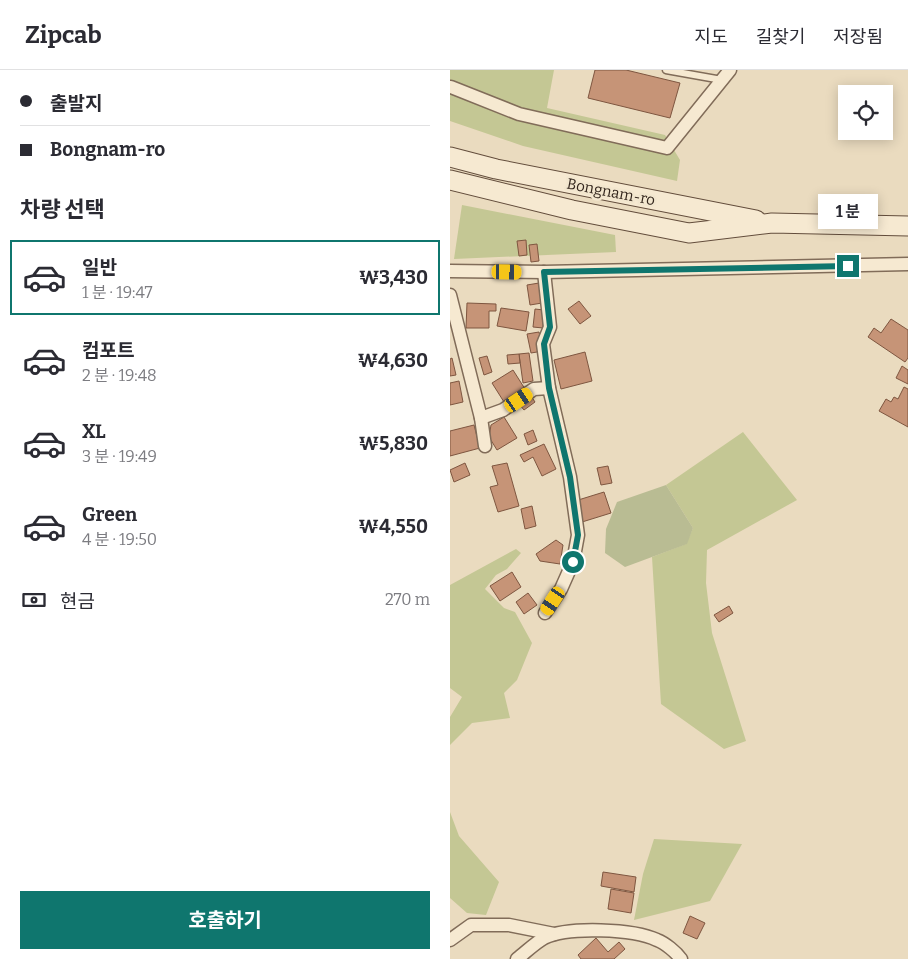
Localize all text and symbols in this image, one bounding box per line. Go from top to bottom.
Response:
text: Zipcab [25,21,102,49]
text: 지도 [695,26,728,48]
text: 길찾기 [756,26,805,48]
text: 저장됨 [833,26,883,48]
map controls [838,85,893,140]
button: locate [838,85,893,140]
text: 출발지 [50,92,102,115]
text: Bongnam-ro [50,138,165,161]
street label: Bongnam-ro [565,175,657,209]
callout: 1 분 [818,194,878,228]
text: 차량 선택 [20,196,105,223]
text: 1 분 [836,202,860,221]
icon: car [22,255,67,300]
route end [837,255,859,277]
text: 일반 [82,256,117,279]
car [491,264,522,280]
text: ₩3,430 [359,266,428,289]
text: 1 분 · 19:47 [82,283,153,302]
icon: car [22,338,67,383]
text: 컴포트 [82,339,134,362]
text: ₩4,630 [358,349,428,372]
text: 2 분 · 19:48 [82,366,157,385]
car [502,385,535,415]
text: XL [82,420,106,443]
icon: car [22,421,67,466]
text: ₩5,830 [359,432,428,455]
text: 3 분 · 19:49 [82,447,157,466]
text: Green [82,503,137,526]
icon: car [22,504,67,549]
text: ₩4,550 [359,515,428,538]
text: 4 분 · 19:50 [82,530,157,549]
route start [562,551,584,573]
car [538,584,567,618]
icon: cash [20,586,48,614]
text: 현금 [60,590,95,613]
text: 270 m [385,590,430,609]
button: 호출하기 [20,891,430,949]

